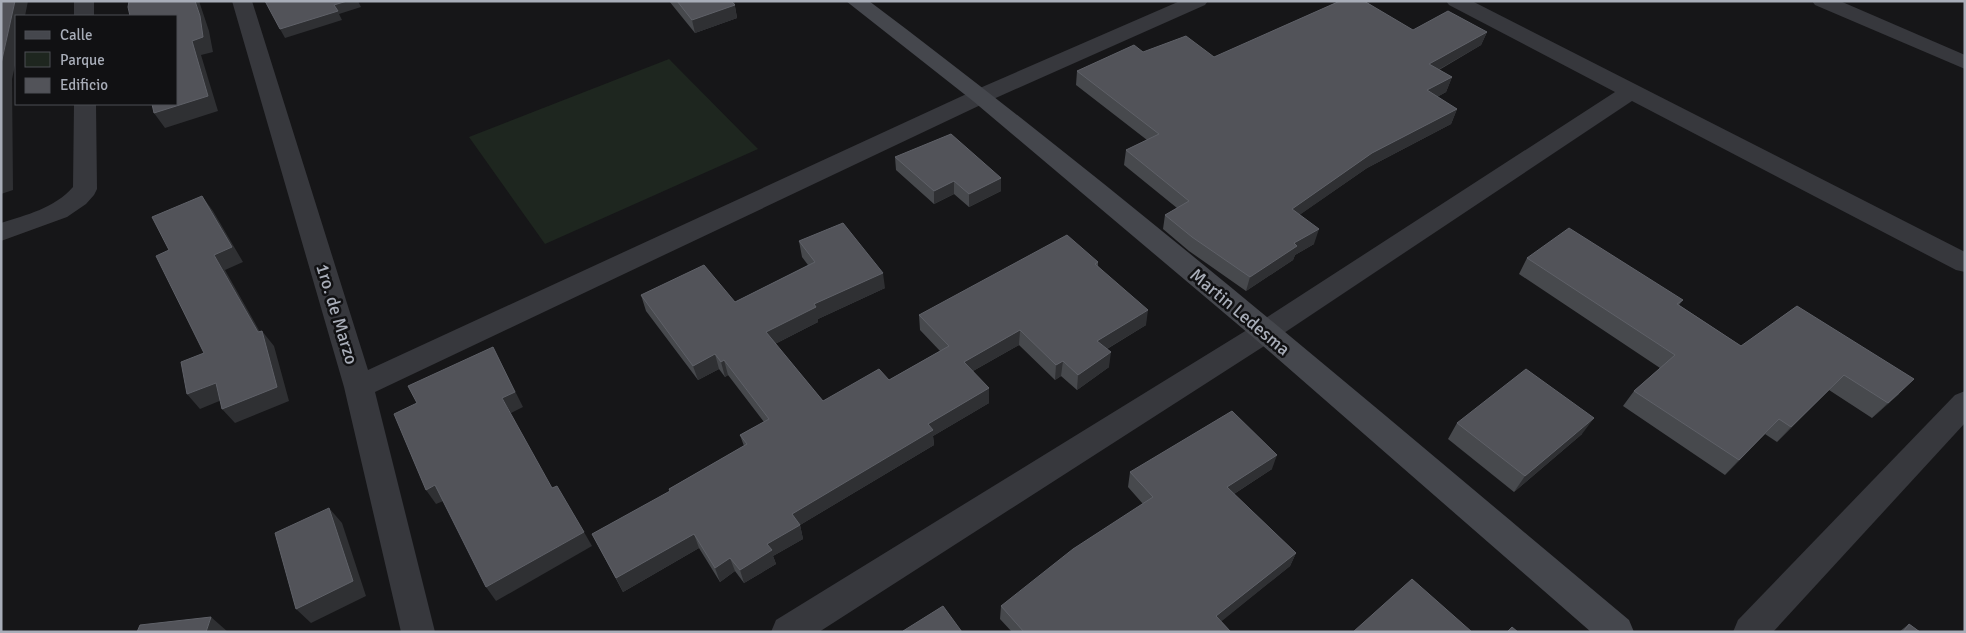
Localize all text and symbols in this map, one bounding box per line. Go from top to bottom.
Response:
legend [15,15,178,105]
text: Calle [60,26,93,44]
text: Parque [60,51,105,69]
text: Edificio [60,76,108,94]
street label: 1ro. de Marzo [311,261,363,367]
street label: Martin Ledesma [1186,264,1294,360]

